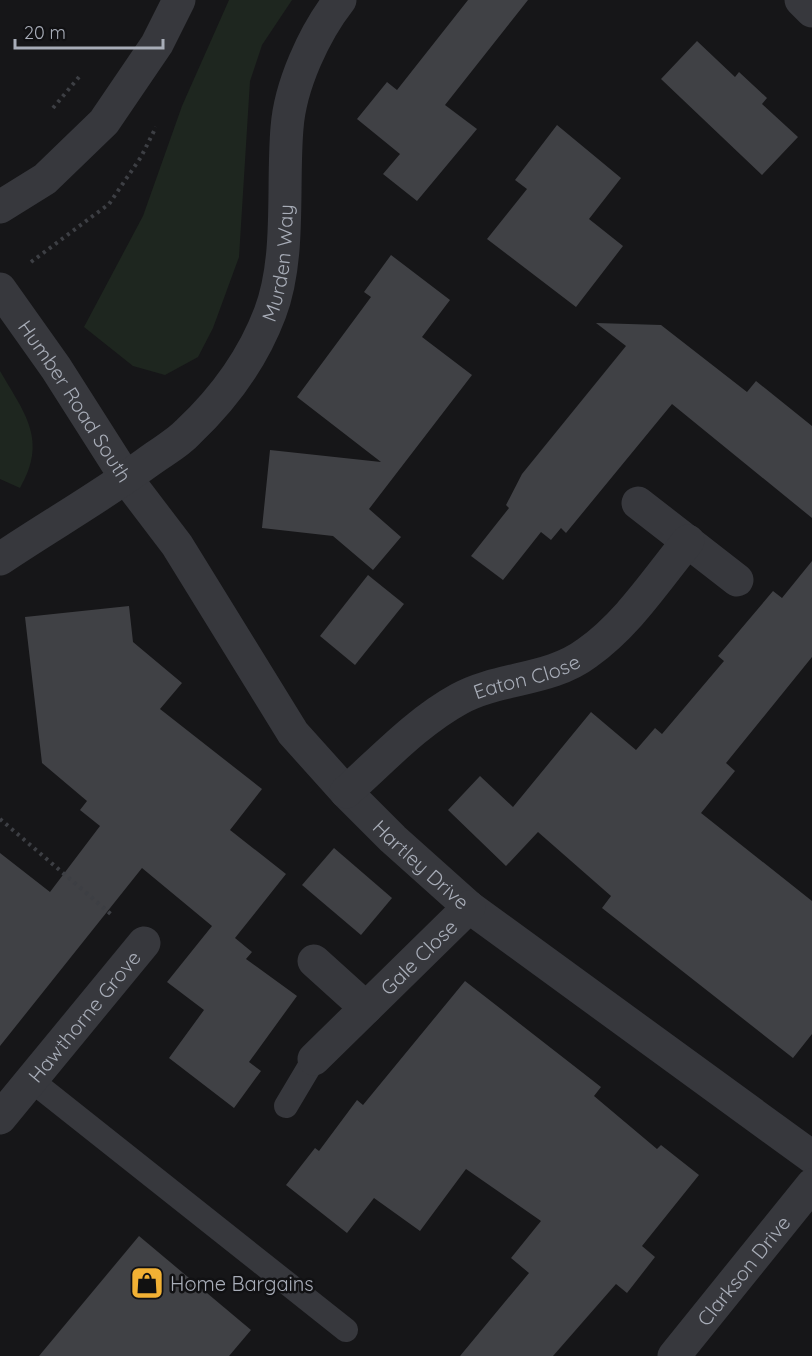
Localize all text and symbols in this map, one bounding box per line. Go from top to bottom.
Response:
scale bar [15,12,164,50]
text: 20 m [24,21,66,44]
street label: Murden Way [256,204,297,325]
street label: Humber Road South [13,315,138,486]
street label: Eaton Close [470,648,584,704]
street label: Hartley Drive [368,814,475,914]
street label: Gale Close [375,914,462,1000]
street label: Hawthorne Grove [22,945,146,1087]
street label: Clarkson Drive [691,1210,795,1331]
shop icon: Home Bargains [129,1265,165,1301]
place label: Home Bargains [170,1271,314,1296]

